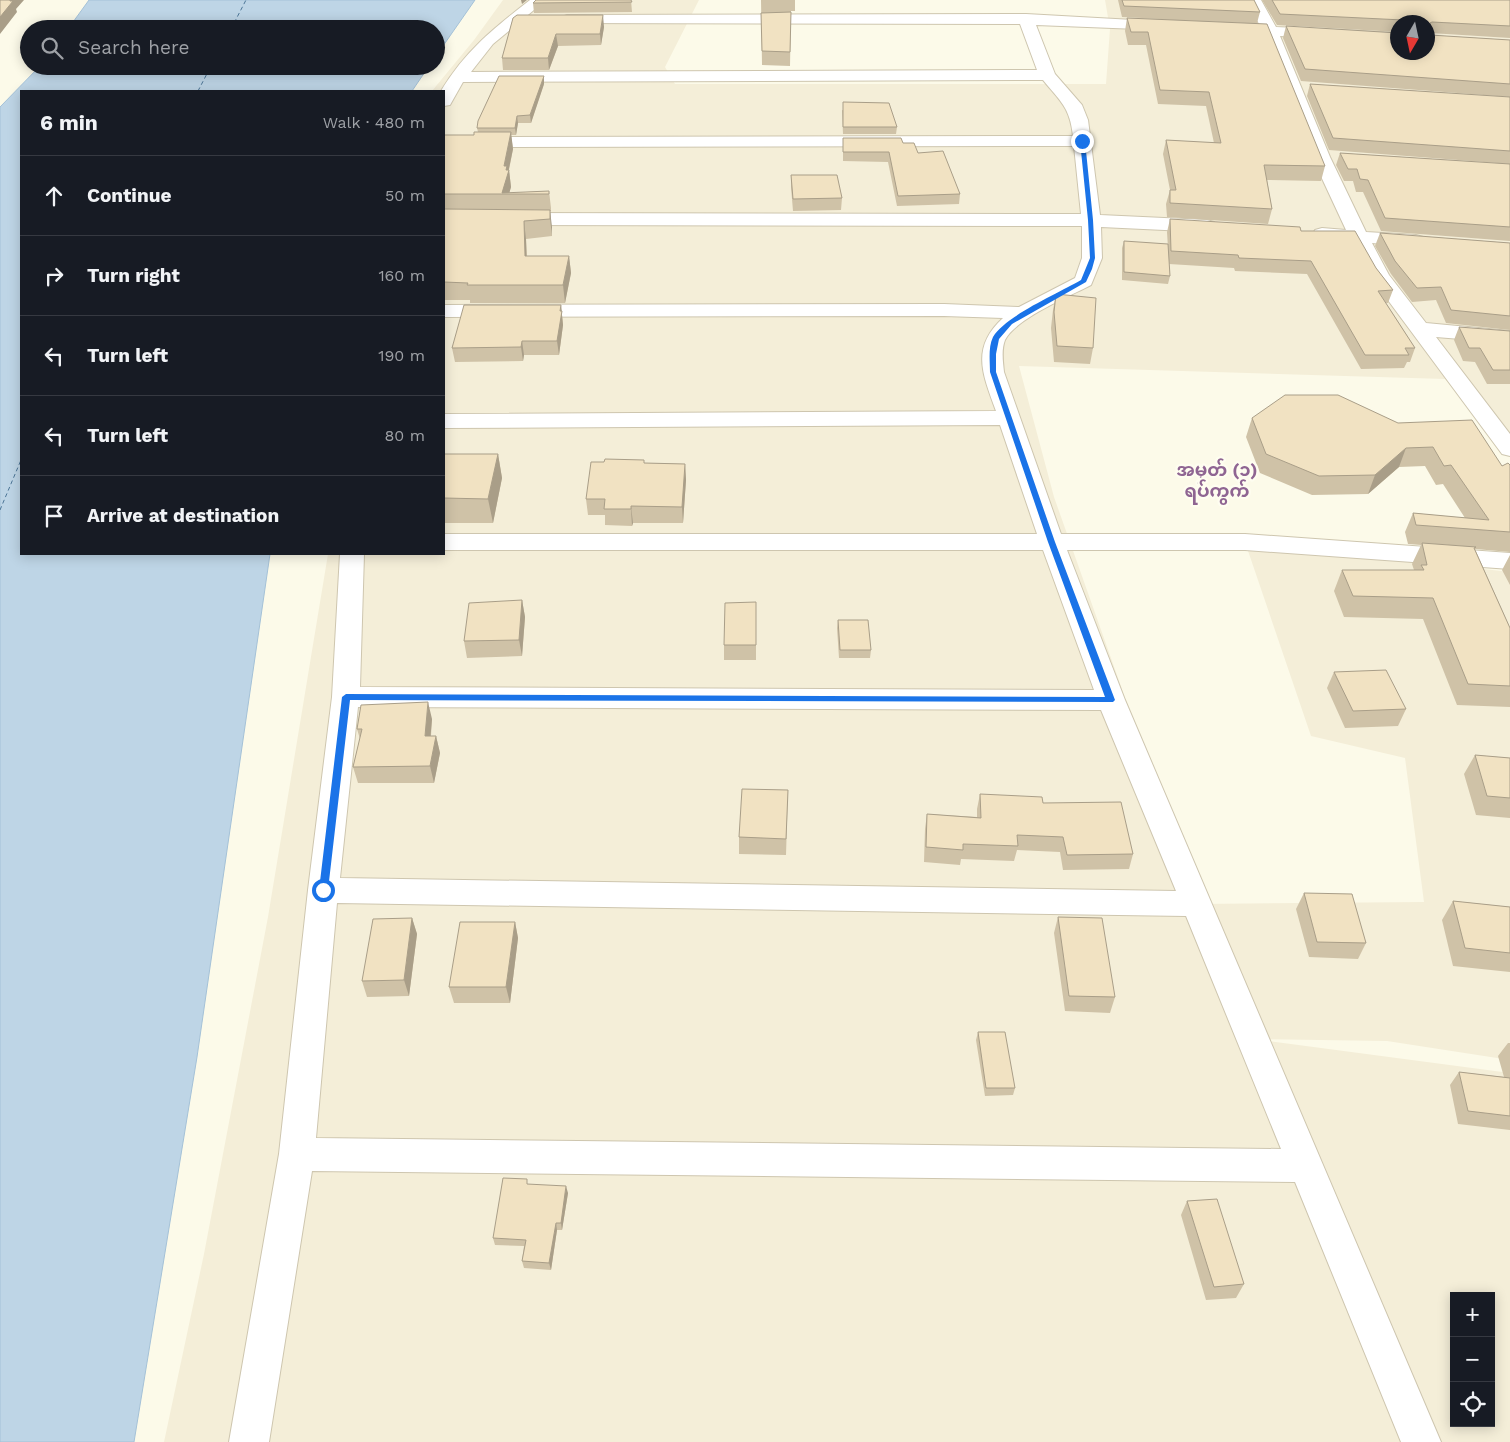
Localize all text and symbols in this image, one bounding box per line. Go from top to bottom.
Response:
north arrow [1390,15,1435,60]
search box [20,20,445,75]
icon: search [38,34,66,62]
text: Search here [78,36,189,59]
text: 6 min [40,110,98,135]
text: Walk · 480 m [323,113,425,132]
route end [1071,130,1094,153]
icon: ahead [40,182,68,210]
text: Continue [87,184,171,207]
text: 50 m [385,186,425,205]
icon: right [40,262,68,290]
text: Turn right [87,264,180,287]
text: 160 m [378,266,425,285]
icon: left [40,342,68,370]
text: Turn left [87,344,168,367]
text: 190 m [378,346,425,365]
icon: left [40,422,68,450]
text: Turn left [87,424,168,447]
text: 80 m [384,426,425,445]
district label: အမှတ် (၁) ရပ်ကွက် [1176,458,1258,505]
icon: arrive [40,502,68,530]
text: Arrive at destination [87,504,279,527]
route start [312,879,335,902]
map controls [1450,1292,1495,1427]
button: + [1450,1292,1495,1337]
button: − [1450,1337,1495,1382]
button: locate [1450,1382,1495,1427]

